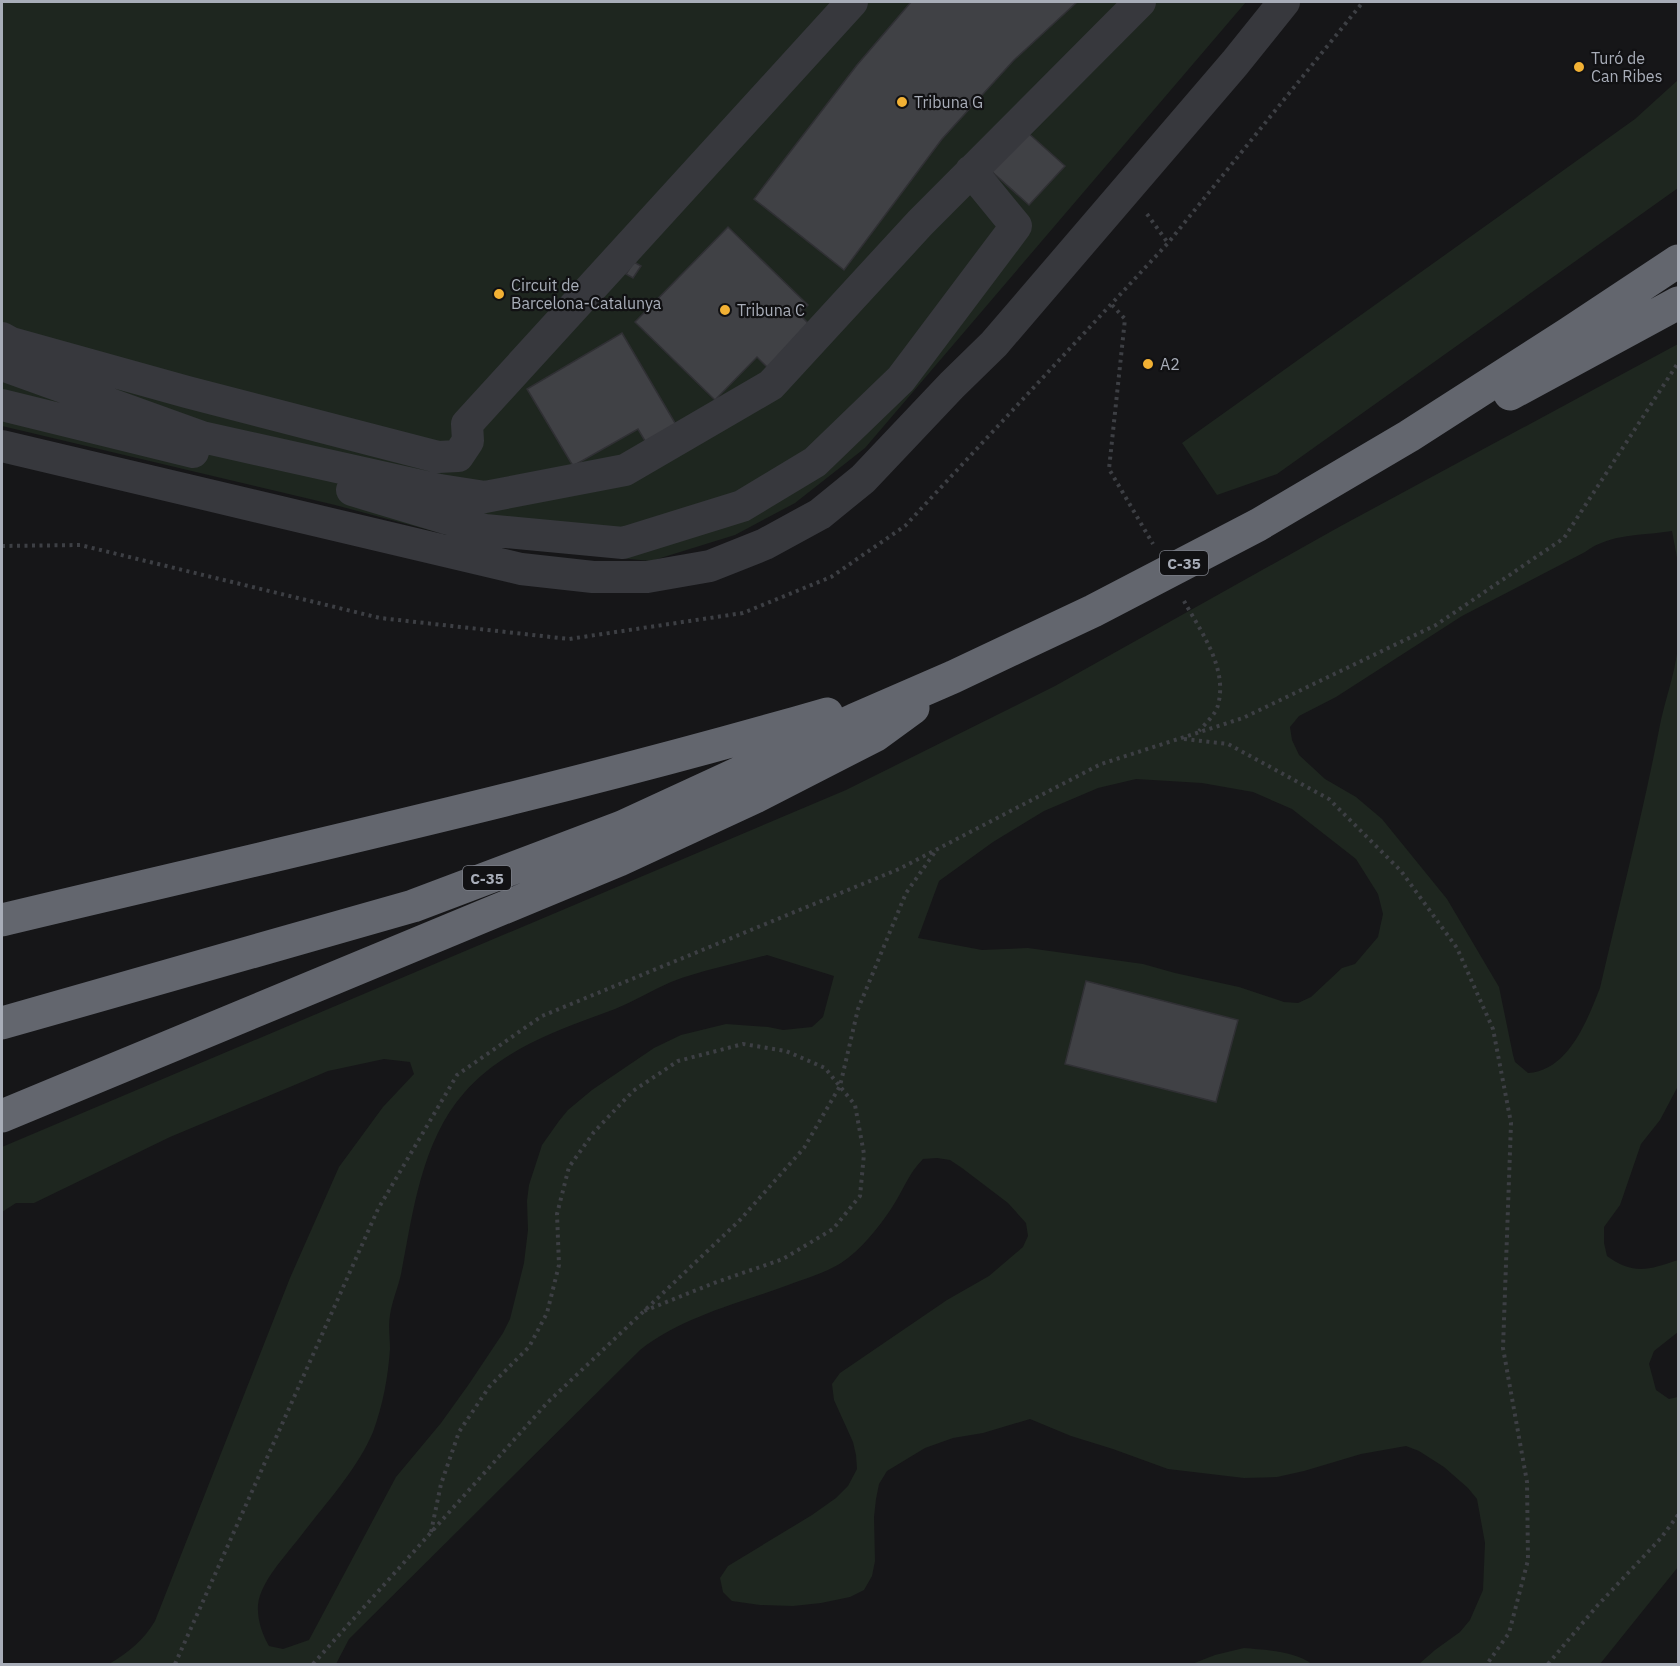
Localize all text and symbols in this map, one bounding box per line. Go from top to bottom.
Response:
place label: Turó de Can Ribes [1591,48,1662,86]
marker: Turó de Can Ribes [1572,60,1586,74]
place label: Tribuna G [914,92,983,112]
marker: Tribuna G [895,95,909,109]
place label: Circuit de Barcelona-Catalunya [511,275,662,313]
marker: Circuit de Barcelona-Catalunya [492,287,506,301]
place label: Tribuna C [737,300,805,320]
marker: Tribuna C [718,303,732,317]
place label: A2 [1160,354,1180,374]
marker: A2 [1141,357,1155,371]
road number: C-35 [1160,551,1208,575]
road number: C-35 [463,866,511,890]

